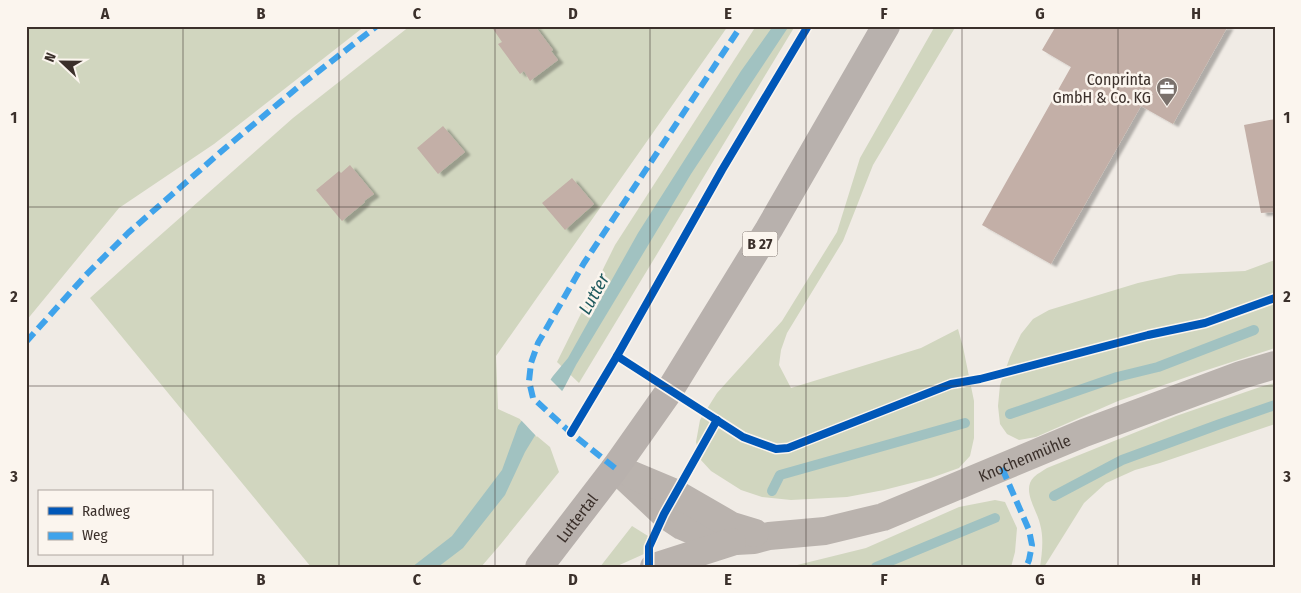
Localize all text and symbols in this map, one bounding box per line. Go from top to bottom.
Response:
text: A [100,4,110,23]
text: B [257,4,266,23]
text: C [413,4,422,23]
text: D [568,4,578,23]
text: E [724,4,732,23]
text: F [880,4,888,23]
text: G [1035,4,1045,23]
text: H [1191,4,1201,23]
north arrow [38,38,88,88]
text: N [41,50,60,64]
place label: Conprinta GmbH & Co. KG [1053,70,1151,107]
office icon: Conprinta GmbH & Co. KG [1155,76,1179,107]
text: 1 [11,108,17,127]
text: 1 [1284,108,1290,127]
road number: B 27 [742,232,778,256]
water label: Lutter [574,269,614,318]
text: 2 [9,287,18,306]
text: 2 [1282,287,1291,306]
street label: Knochenmühle [976,431,1074,486]
text: 3 [9,467,18,486]
text: 3 [1282,467,1291,486]
legend [38,490,212,556]
street label: Luttertal [553,490,602,546]
text: Radweg [82,502,130,520]
text: Weg [82,526,108,544]
text: A [100,570,110,589]
text: B [257,570,266,589]
text: C [413,570,422,589]
text: D [568,570,578,589]
text: E [724,570,732,589]
text: F [880,570,888,589]
text: G [1035,570,1045,589]
text: H [1191,570,1201,589]

